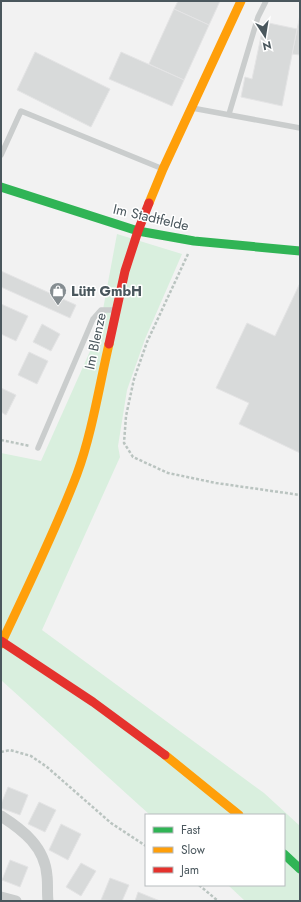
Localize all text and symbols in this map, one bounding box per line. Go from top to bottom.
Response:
north arrow [245,16,285,56]
text: N [261,37,273,55]
street label: Im Stadtfelde [111,199,191,235]
shop icon: Lütt GmbH [48,281,68,306]
place label: Lütt GmbH [71,281,142,301]
street label: Im Blenze [79,311,111,371]
legend [145,814,285,886]
text: Fast [181,821,200,839]
text: Slow [181,841,206,859]
text: Jam [179,861,199,879]

